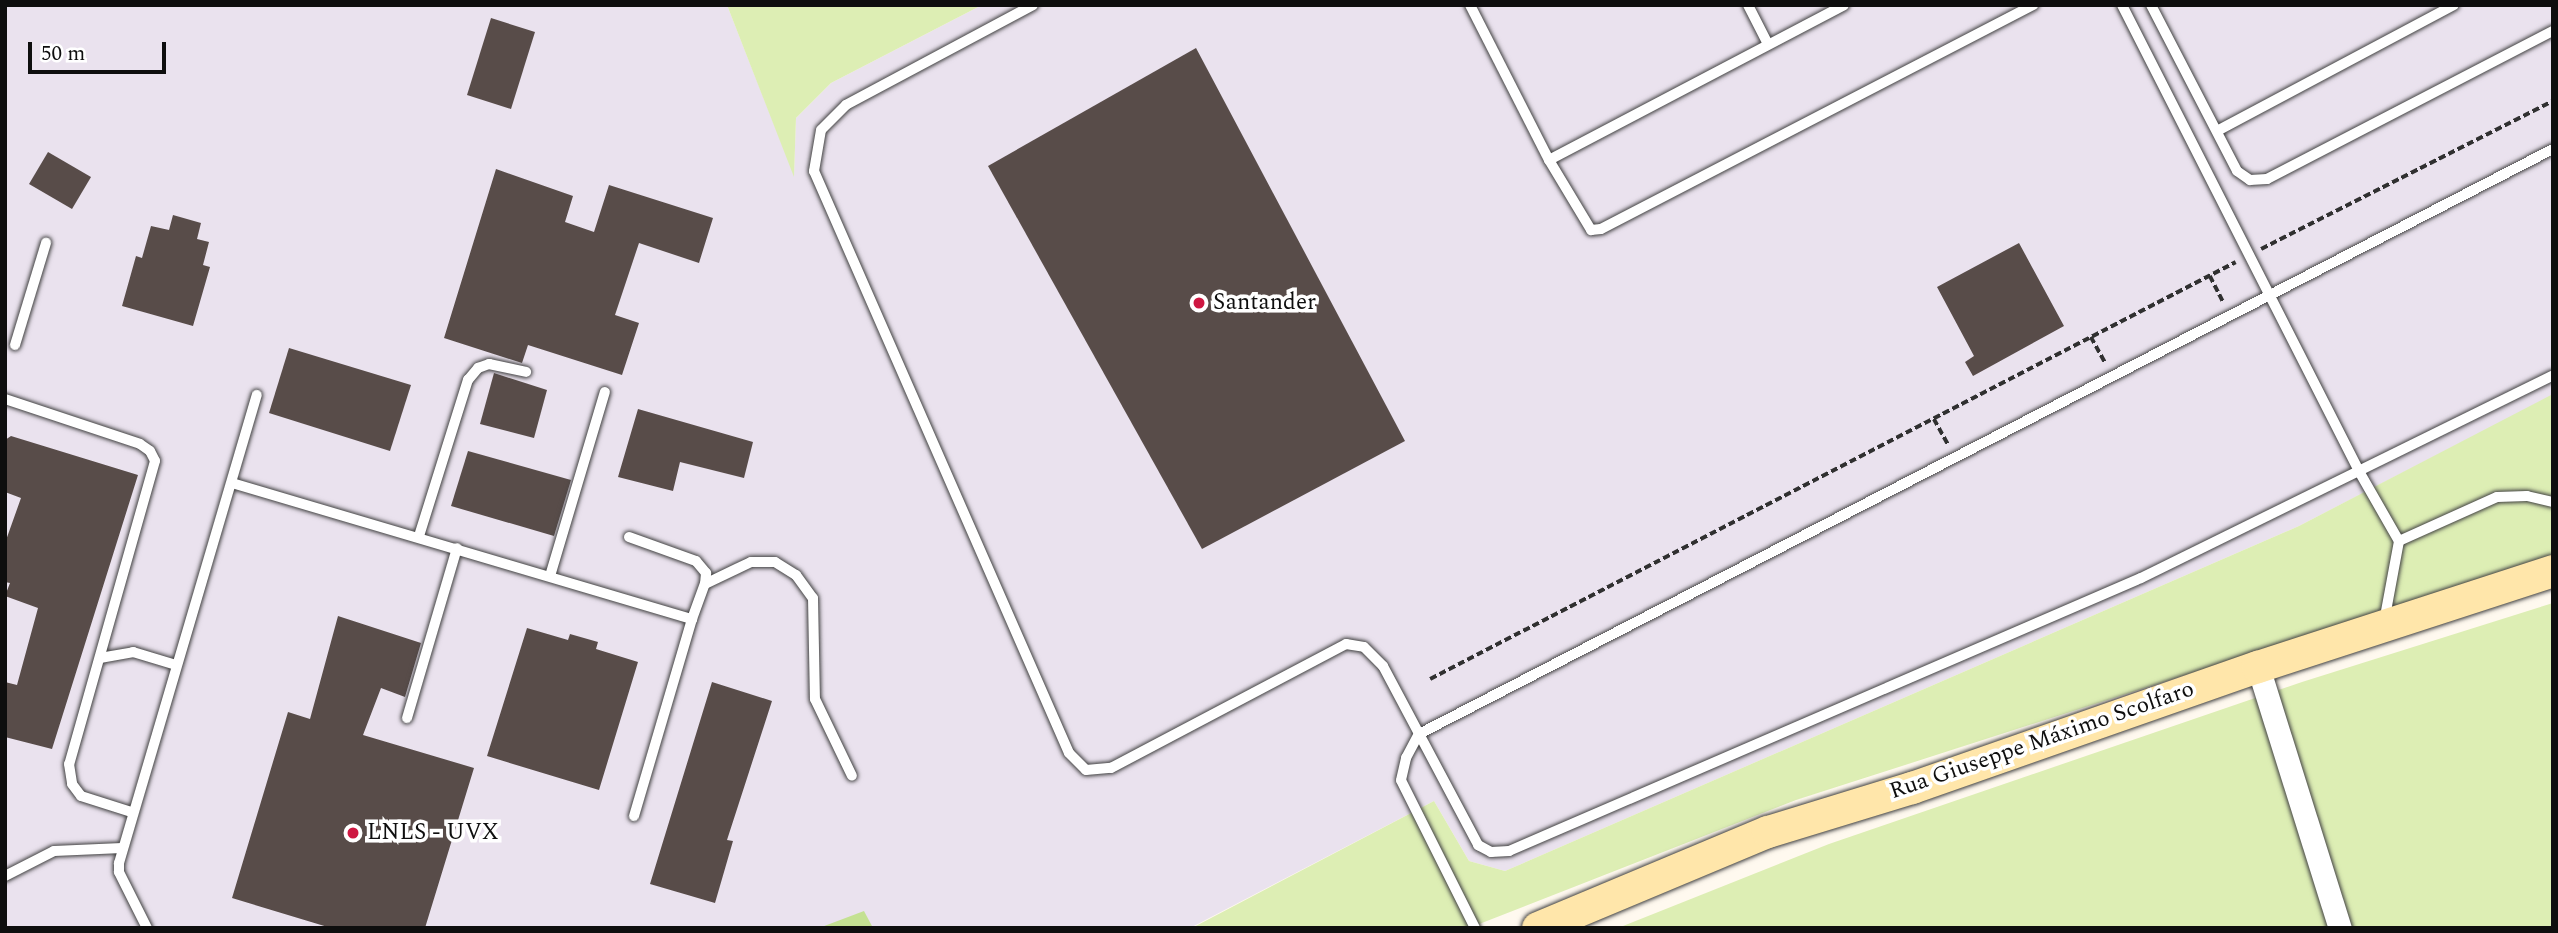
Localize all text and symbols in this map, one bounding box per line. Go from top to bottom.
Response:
scale bar [32,28,170,72]
text: 50 m [41,38,85,70]
place label: Santander [1213,289,1316,317]
marker: Santander [1191,295,1207,311]
street label: Rua Giuseppe Máximo Scolfaro [1886,676,2198,806]
place label: LNLS - UVX [367,819,499,847]
marker: LNLS - UVX [345,825,361,841]

